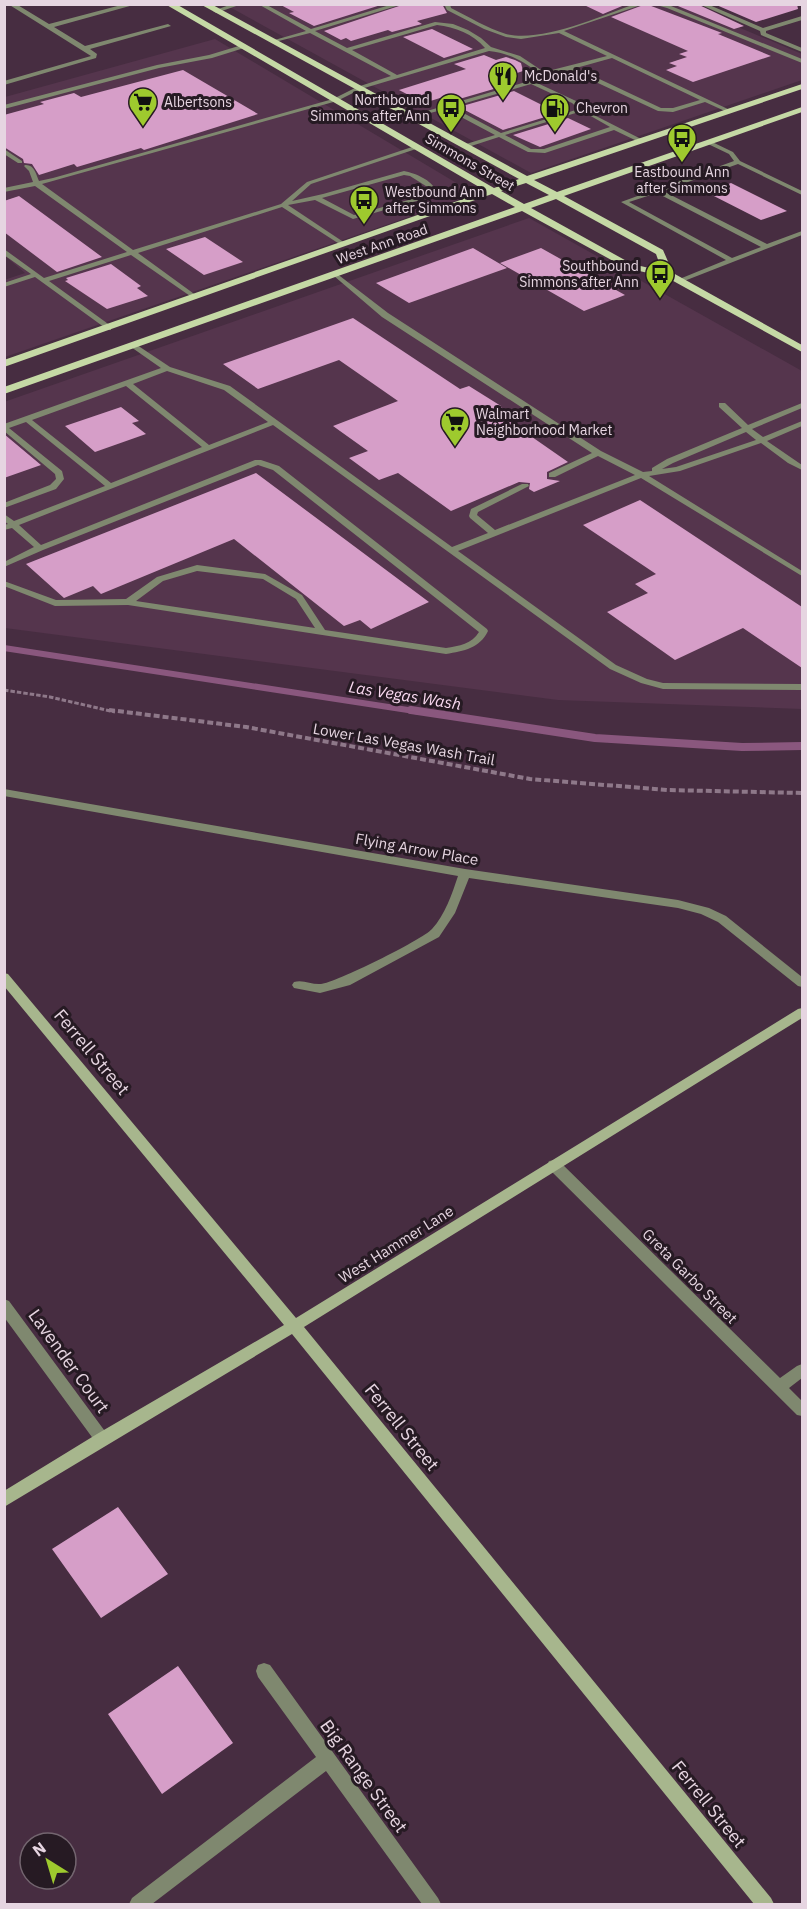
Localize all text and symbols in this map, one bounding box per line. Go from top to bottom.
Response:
restaurant icon: McDonald's [487,60,519,102]
place label: McDonald's [524,67,597,85]
supermarket icon: Albertsons [127,86,159,128]
place label: Northbound Simmons after Ann [310,91,430,125]
bus stop icon: Northbound Simmons after Ann [435,92,467,134]
fuel station icon: Chevron [539,92,571,134]
place label: Albertsons [164,93,232,111]
place label: Chevron [576,99,628,117]
bus stop icon: Eastbound Ann after Simmons [666,122,698,164]
street label: Simmons Street [422,129,518,195]
place label: Eastbound Ann after Simmons [634,163,730,197]
place label: Westbound Ann after Simmons [385,183,485,217]
bus stop icon: Westbound Ann after Simmons [348,184,380,226]
street label: West Ann Road [334,220,430,268]
place label: Southbound Simmons after Ann [519,257,639,291]
bus stop icon: Southbound Simmons after Ann [644,258,676,300]
place label: Walmart Neighborhood Market [476,405,612,439]
supermarket icon: Walmart Neighborhood Market [439,406,471,448]
water label: Las Vegas Wash [347,676,463,714]
street label: Lower Las Vegas Wash Trail [312,719,496,769]
street label: Flying Arrow Place [354,829,480,869]
street label: Ferrell Street [49,1004,135,1100]
street label: West Hammer Lane [335,1201,457,1287]
street label: Greta Garbo Street [639,1225,741,1327]
street label: Lavender Court [24,1305,114,1417]
street label: Ferrell Street [360,1379,444,1475]
street label: Big Range Street [315,1715,413,1837]
street label: Ferrell Street [667,1756,751,1852]
north arrow [18,1831,78,1891]
text: N [28,1838,50,1860]

